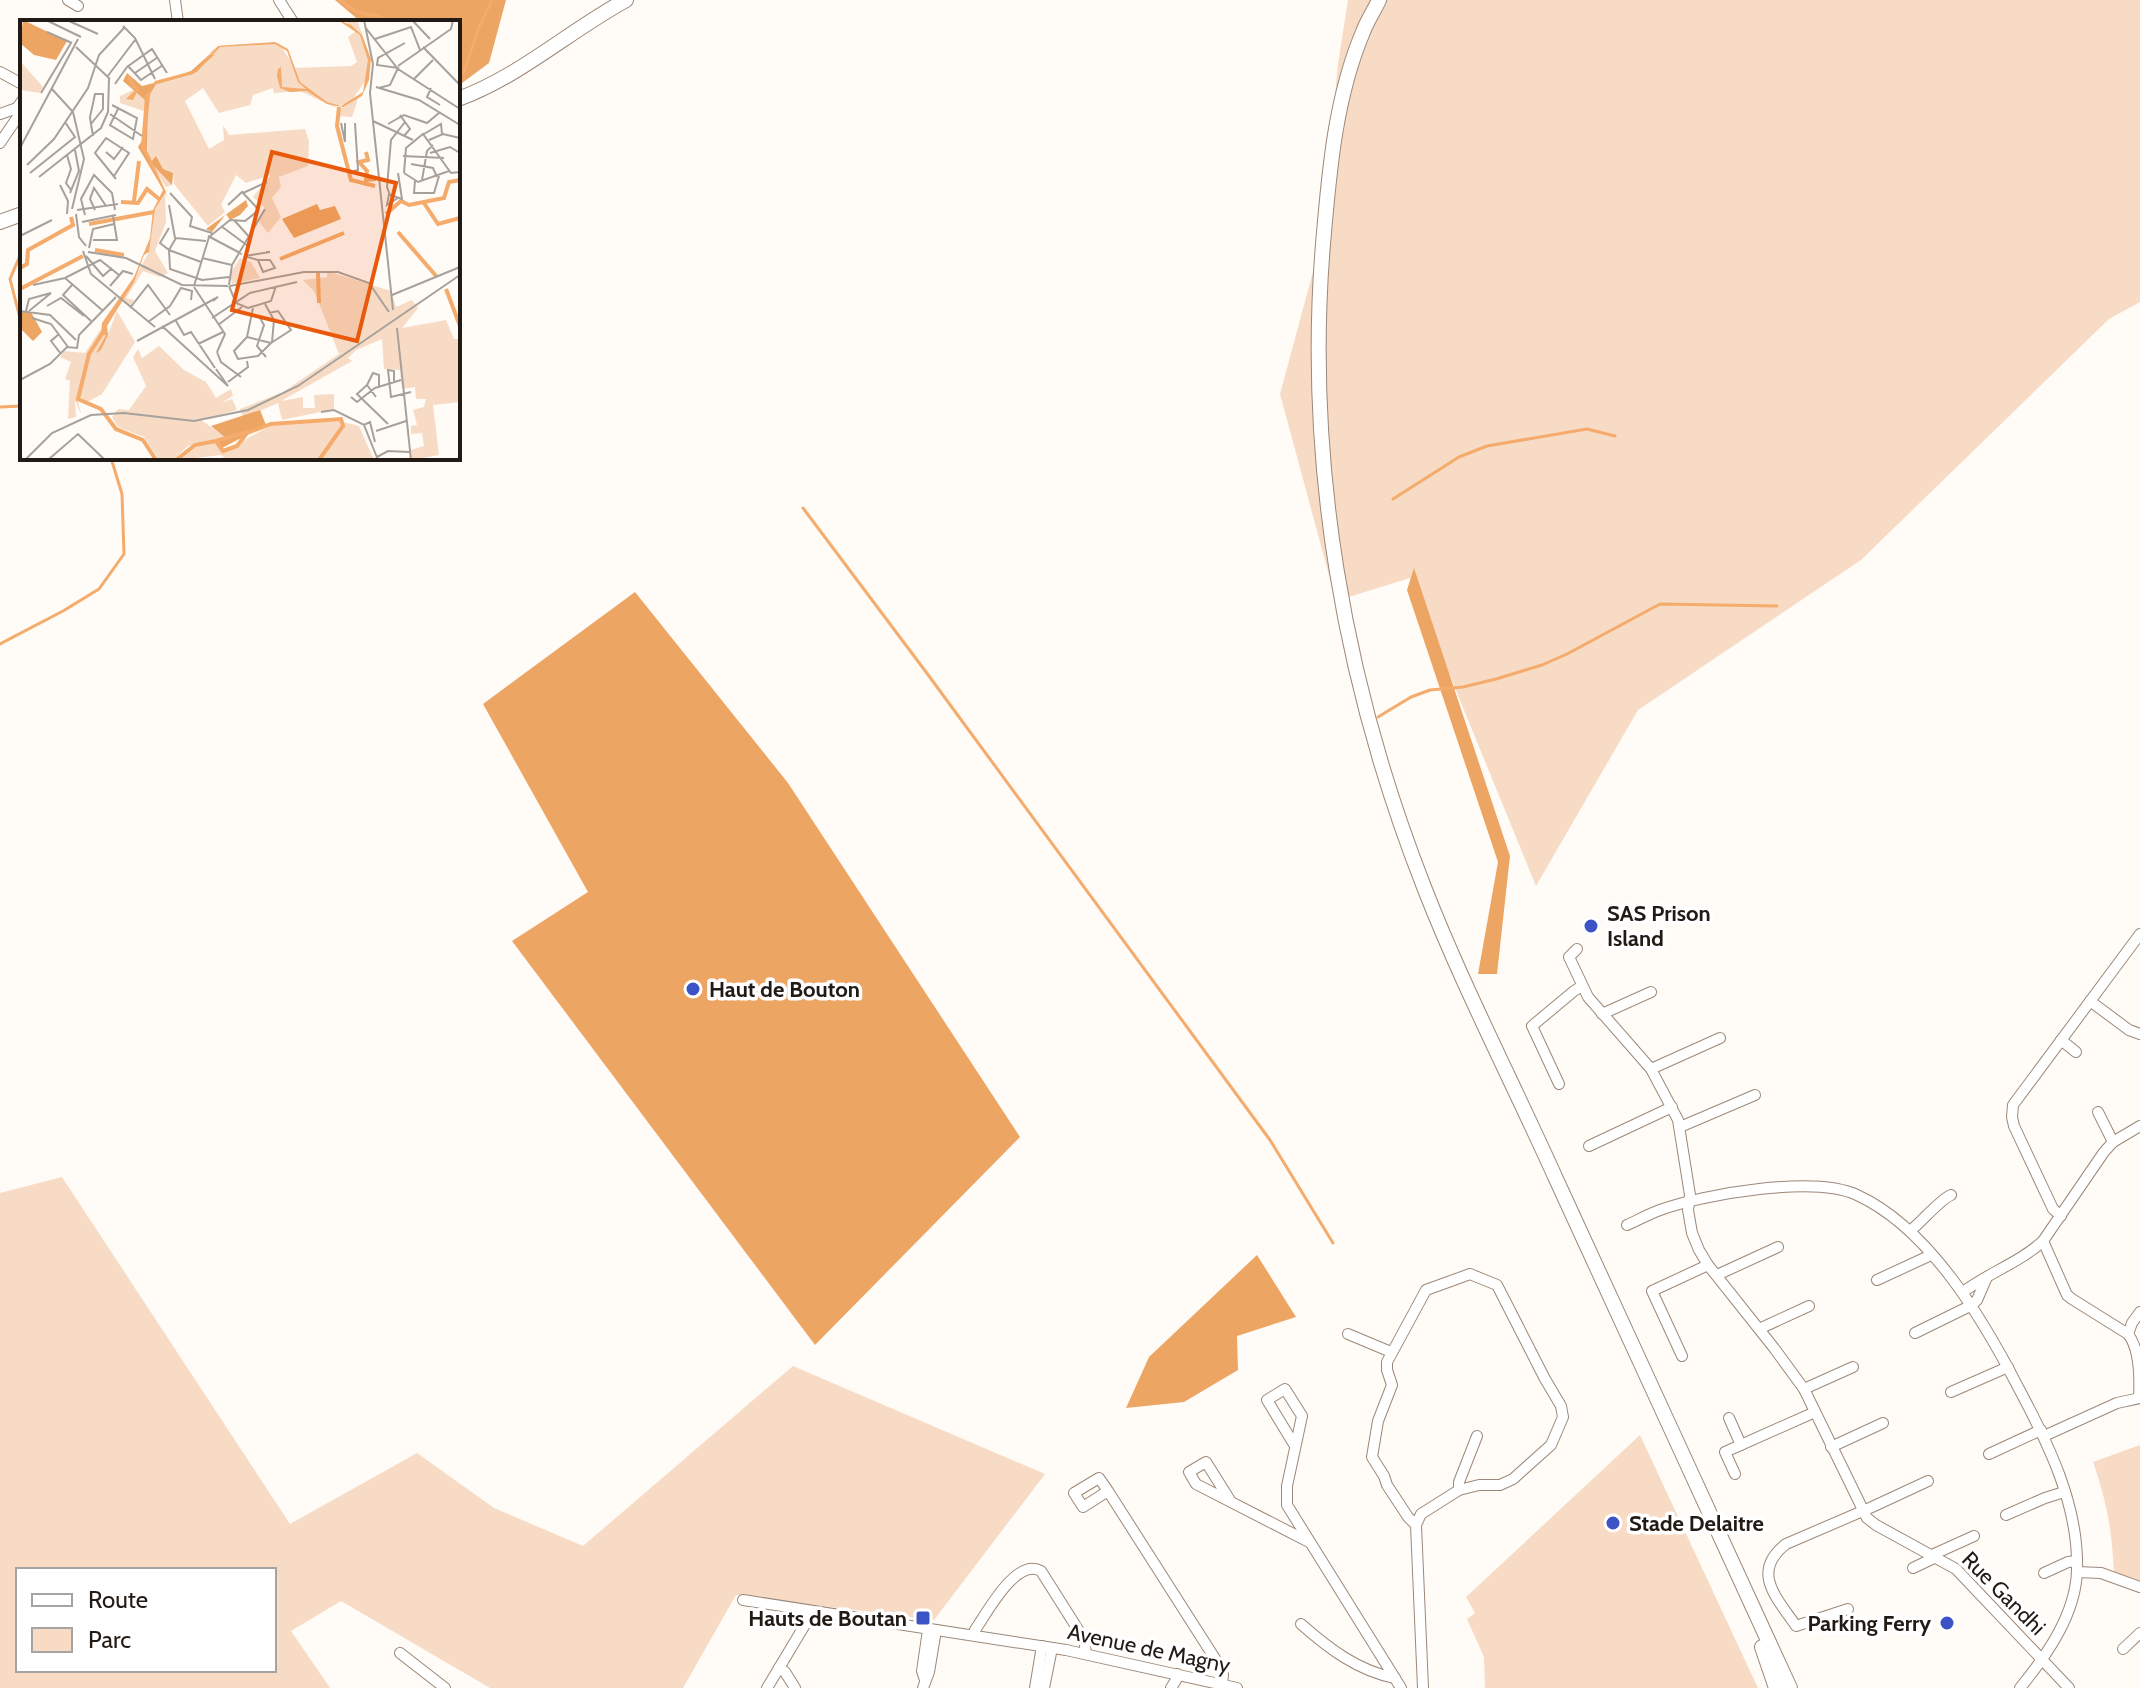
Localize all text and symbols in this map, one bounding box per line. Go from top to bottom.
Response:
inset map [20,20,460,460]
place label: SAS Prison Island [1607,900,1711,952]
marker: SAS Prison Island [1582,917,1600,935]
place label: Haut de Bouton [709,976,860,1003]
marker: Haut de Bouton [684,980,702,998]
place label: Stade Delaitre [1629,1510,1764,1537]
marker: Stade Delaitre [1604,1514,1622,1532]
street label: Rue Gandhi [1956,1546,2051,1641]
legend [16,1568,276,1672]
text: Route [88,1585,148,1614]
place label: Hauts de Boutan [748,1605,907,1632]
marker: Hauts de Boutan [914,1609,932,1627]
place label: Parking Ferry [1807,1610,1931,1637]
marker: Parking Ferry [1938,1614,1956,1632]
street label: Avenue de Magny [1065,1618,1233,1679]
text: Parc [88,1625,131,1654]

